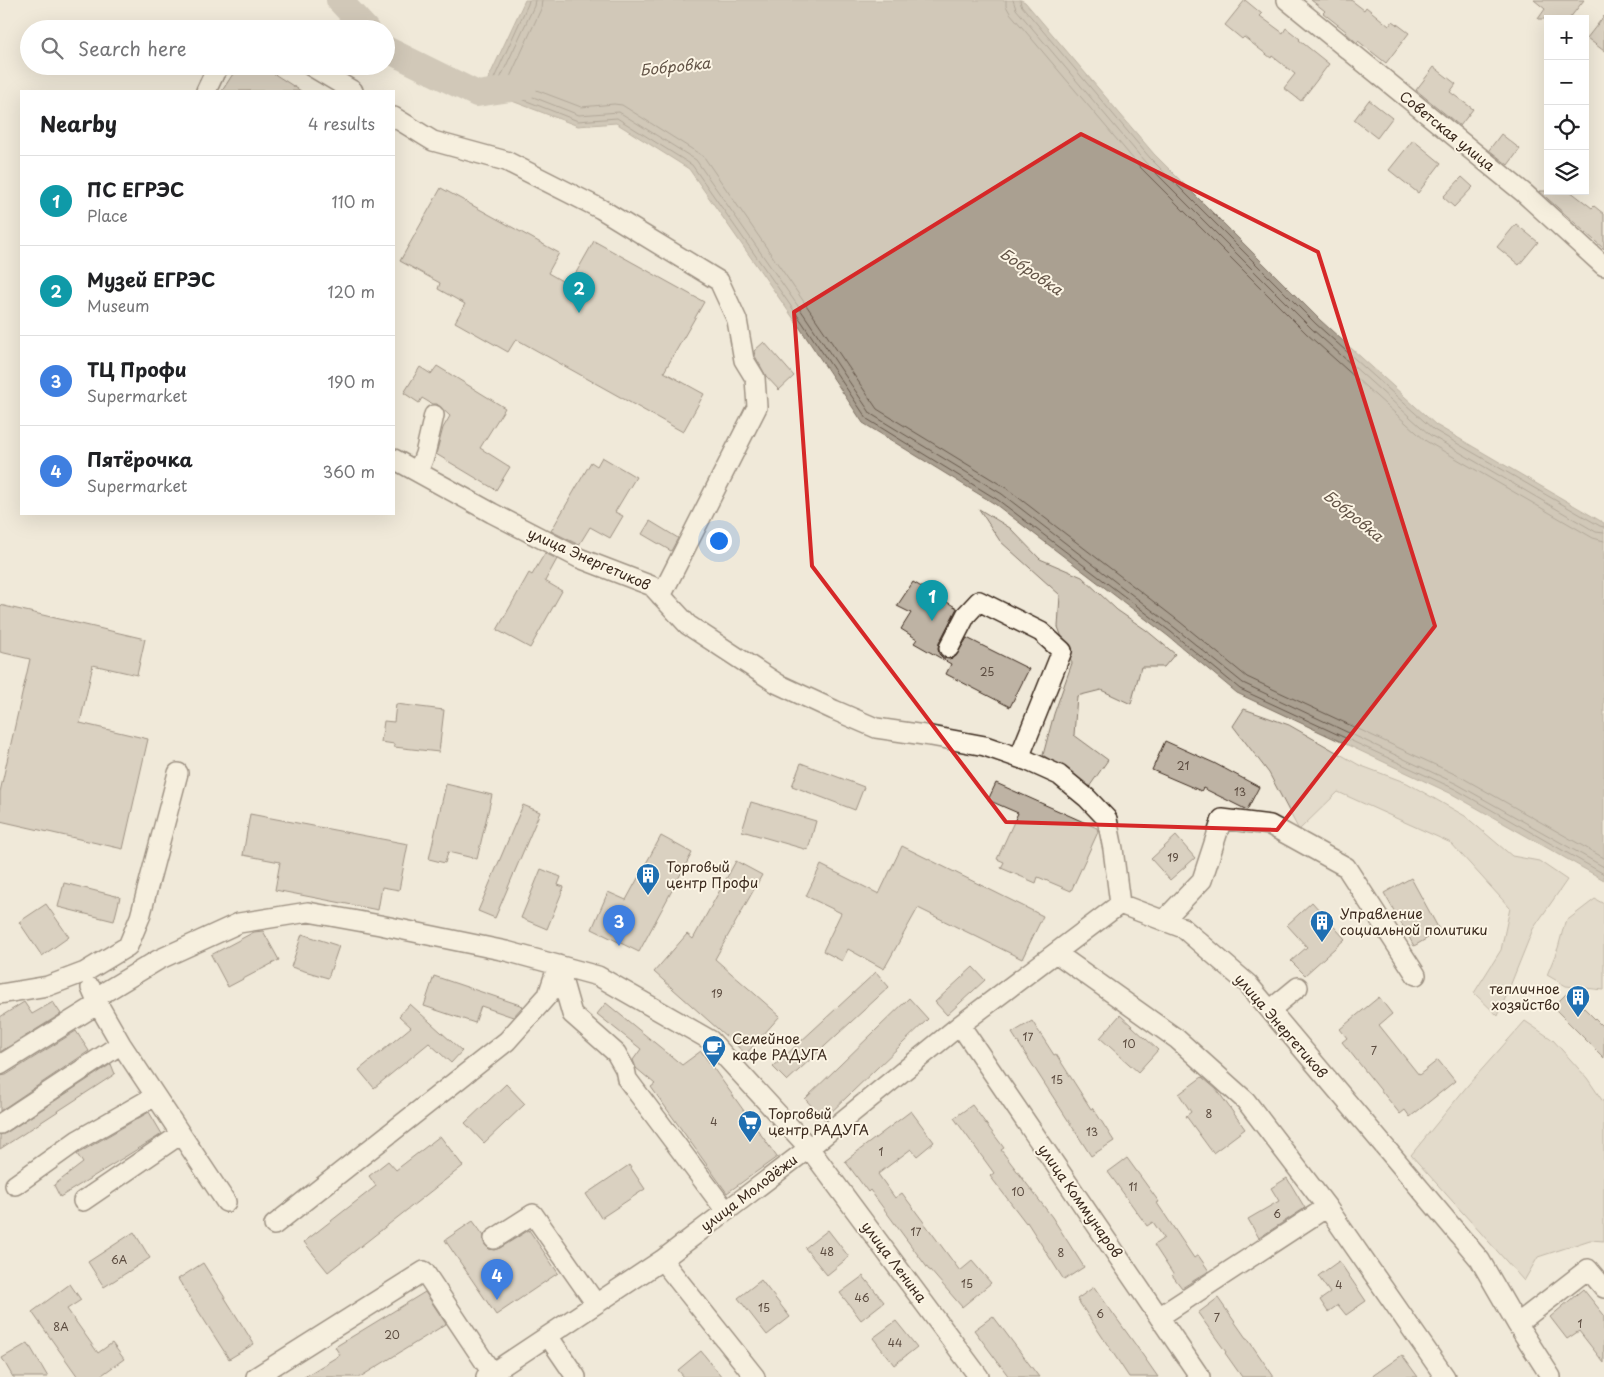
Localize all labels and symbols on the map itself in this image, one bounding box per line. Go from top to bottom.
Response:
water label: Бобровка [638,50,712,81]
street label: Советская улица [1395,85,1500,176]
water label: Бобровка [996,241,1068,301]
pin: 2 [563,272,595,313]
water label: Бобровка [1319,484,1389,547]
street label: улица Энергетиков [524,522,654,595]
your location [706,528,732,554]
pin: 1 [916,580,948,621]
house number: 25 [980,663,994,680]
house number: 21 [1177,757,1189,774]
house number: 13 [1234,783,1246,800]
house number: 19 [1167,849,1179,866]
place label: Торговый центр Профи [666,856,758,893]
building icon: Торговый центр Профи [635,862,661,896]
place label: Управление социальной политики [1340,903,1488,940]
pin: 3 [603,905,635,946]
building icon: Управление социальной политики [1309,909,1335,943]
street label: улица Энергетиков [1230,969,1333,1082]
place label: тепличное хозяйство [1489,978,1560,1015]
building icon: тепличное хозяйство [1565,984,1591,1018]
house number: 19 [711,985,723,1002]
place label: Семейное кафе РАДУГА [732,1028,827,1065]
house number: 17 [1023,1028,1034,1045]
cafe icon: Семейное кафе РАДУГА [701,1034,727,1068]
house number: 10 [1123,1035,1135,1052]
house number: 7 [1371,1042,1377,1059]
house number: 15 [1051,1071,1063,1088]
place label: Торговый центр РАДУГА [768,1103,869,1140]
house number: 8 [1206,1105,1213,1122]
supermarket icon: Торговый центр РАДУГА [737,1109,763,1143]
house number: 4 [710,1113,718,1130]
house number: 13 [1086,1123,1098,1140]
street label: улица Коммунаров [1033,1140,1128,1262]
house number: 1 [879,1143,884,1160]
street label: улица Молодёжи [696,1149,802,1236]
house number: 11 [1128,1178,1138,1195]
house number: 10 [1012,1183,1024,1200]
house number: 6 [1273,1205,1281,1222]
street label: улица Ленина [857,1217,932,1307]
house number: 17 [911,1223,922,1240]
house number: 48 [820,1243,834,1260]
house number: 8 [1058,1244,1065,1261]
house number: 6А [111,1251,128,1268]
pin: 4 [481,1259,513,1300]
house number: 15 [961,1275,973,1292]
house number: 4 [1335,1276,1343,1293]
house number: 46 [855,1289,870,1306]
house number: 15 [758,1299,770,1316]
house number: 6 [1096,1305,1104,1322]
house number: 7 [1214,1309,1220,1326]
house number: 1 [1578,1315,1583,1332]
house number: 8А [53,1318,69,1335]
house number: 20 [384,1326,400,1343]
house number: 44 [888,1334,902,1351]

